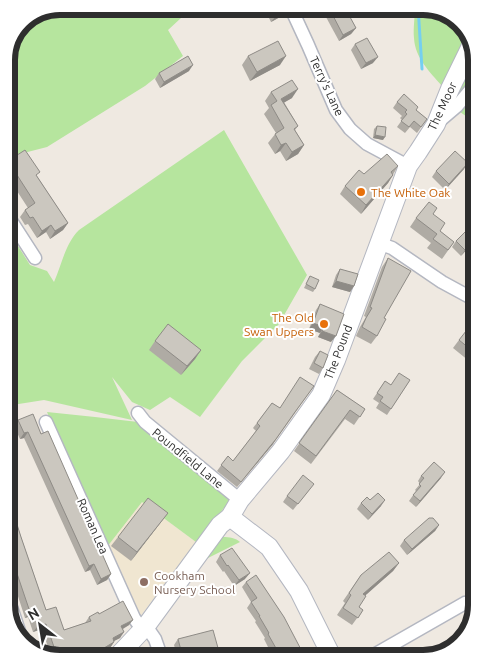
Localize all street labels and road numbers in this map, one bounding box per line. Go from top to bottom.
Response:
street label: Terry's Lane [307,54,347,118]
street label: The Moor [425,79,459,132]
street label: The Pound [322,323,354,381]
street label: Poundfield Lane [150,425,226,491]
street label: Roman Lea [75,496,111,556]

